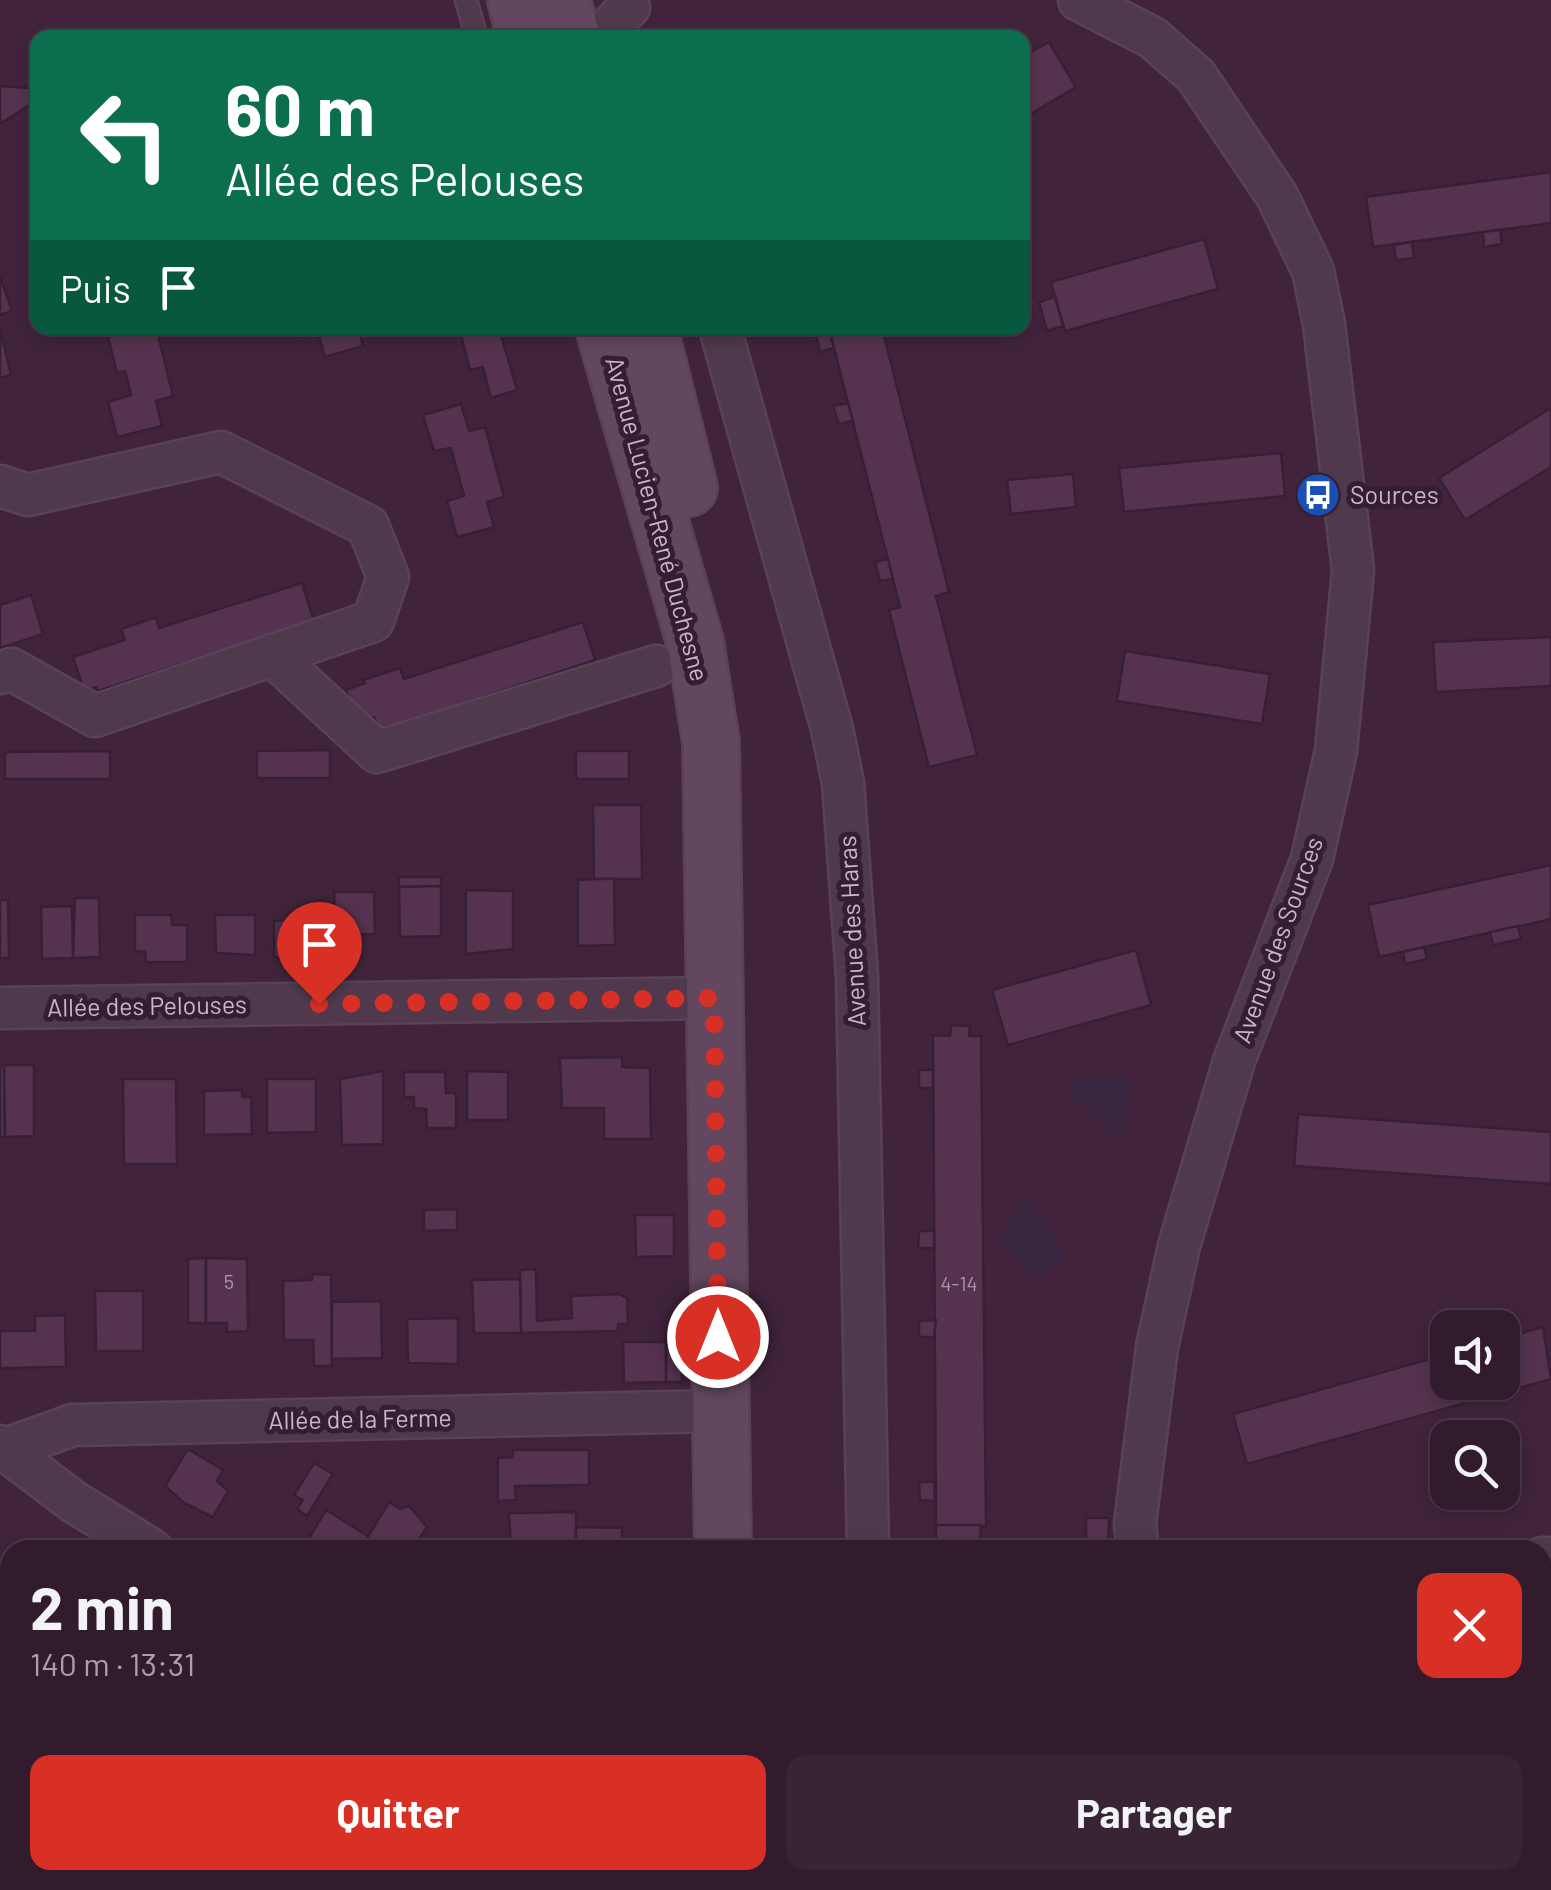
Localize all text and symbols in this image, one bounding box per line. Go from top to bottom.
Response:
text: 60 m [225,66,375,150]
icon: left [60,70,190,200]
text: Allée des Pelouses [225,151,584,205]
icon: arrive [151,260,206,315]
text: Puis [60,265,131,311]
street label: Avenue Lucien-René Duchesne [600,353,716,684]
bus stop icon: Sources [1295,472,1341,518]
place label: Sources [1350,479,1439,509]
street label: Avenue des Sources [1226,833,1328,1047]
street label: Avenue des Haras [831,835,871,1027]
pin [277,902,362,1005]
icon: arrive [292,917,347,972]
street label: Allée des Pelouses [47,988,247,1022]
house number: 5 [224,1269,234,1293]
house number: 4-14 [941,1271,977,1295]
position arrow [666,1285,770,1389]
map controls [1430,1310,1520,1510]
button: sound [1430,1310,1520,1400]
street label: Allée de la Ferme [268,1401,452,1435]
button: search [1430,1420,1520,1510]
text: 2 min [30,1570,174,1642]
button: close [1417,1573,1522,1678]
text: 140 m · 13:31 [30,1644,195,1682]
button: Quitter [30,1755,766,1870]
button: Partager [786,1755,1522,1870]

